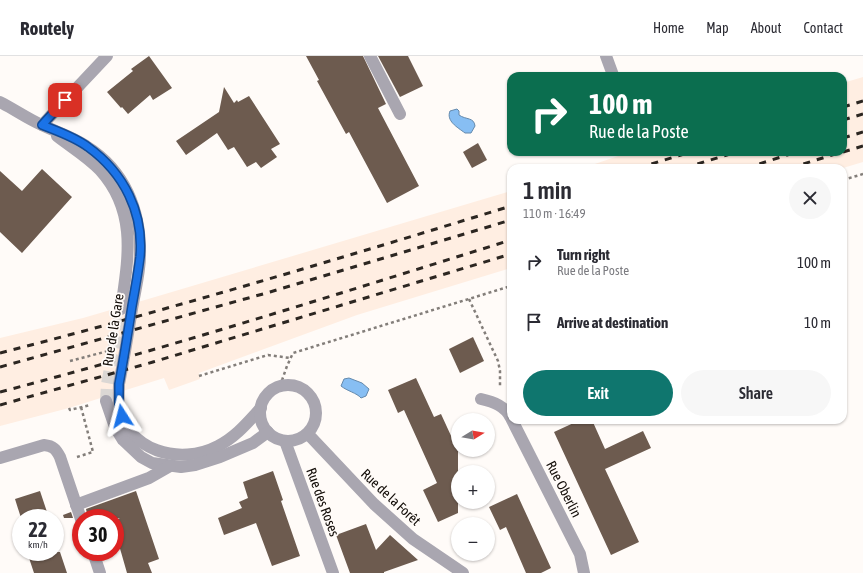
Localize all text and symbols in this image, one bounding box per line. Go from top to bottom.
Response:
text: Routely [20,17,74,39]
text: Home [653,20,684,36]
text: Map [706,20,729,36]
text: About [751,20,782,36]
text: Contact [804,20,843,36]
pin [48,83,82,117]
icon: right [523,88,575,140]
text: 100 m [589,88,652,120]
icon: arrive [54,89,76,111]
text: Rue de la Poste [589,121,689,142]
text: 1 min [523,177,572,204]
button: close [789,177,831,219]
text: 110 m · 16:49 [523,206,586,221]
text: Turn right [557,246,610,263]
icon: right [523,251,545,273]
text: 100 m [797,254,831,271]
text: Rue de la Poste [557,263,629,278]
street label: Rue de la Gare [99,292,127,368]
icon: arrive [523,311,545,333]
text: Arrive at destination [557,314,668,331]
text: 10 m [804,314,831,331]
button: Exit [523,370,673,416]
button: Share [681,370,831,416]
position arrow [101,395,143,437]
north arrow [451,413,495,457]
map controls [451,413,495,561]
street label: Rue Oberlin [543,458,585,520]
street label: Rue de la Forêt [358,465,424,529]
button: + [451,465,495,509]
street label: Rue des Roses [303,466,343,538]
speed limit sign: 30 [72,509,124,561]
button: − [451,517,495,561]
text: 22 [29,518,47,541]
text: km/h [28,539,48,550]

